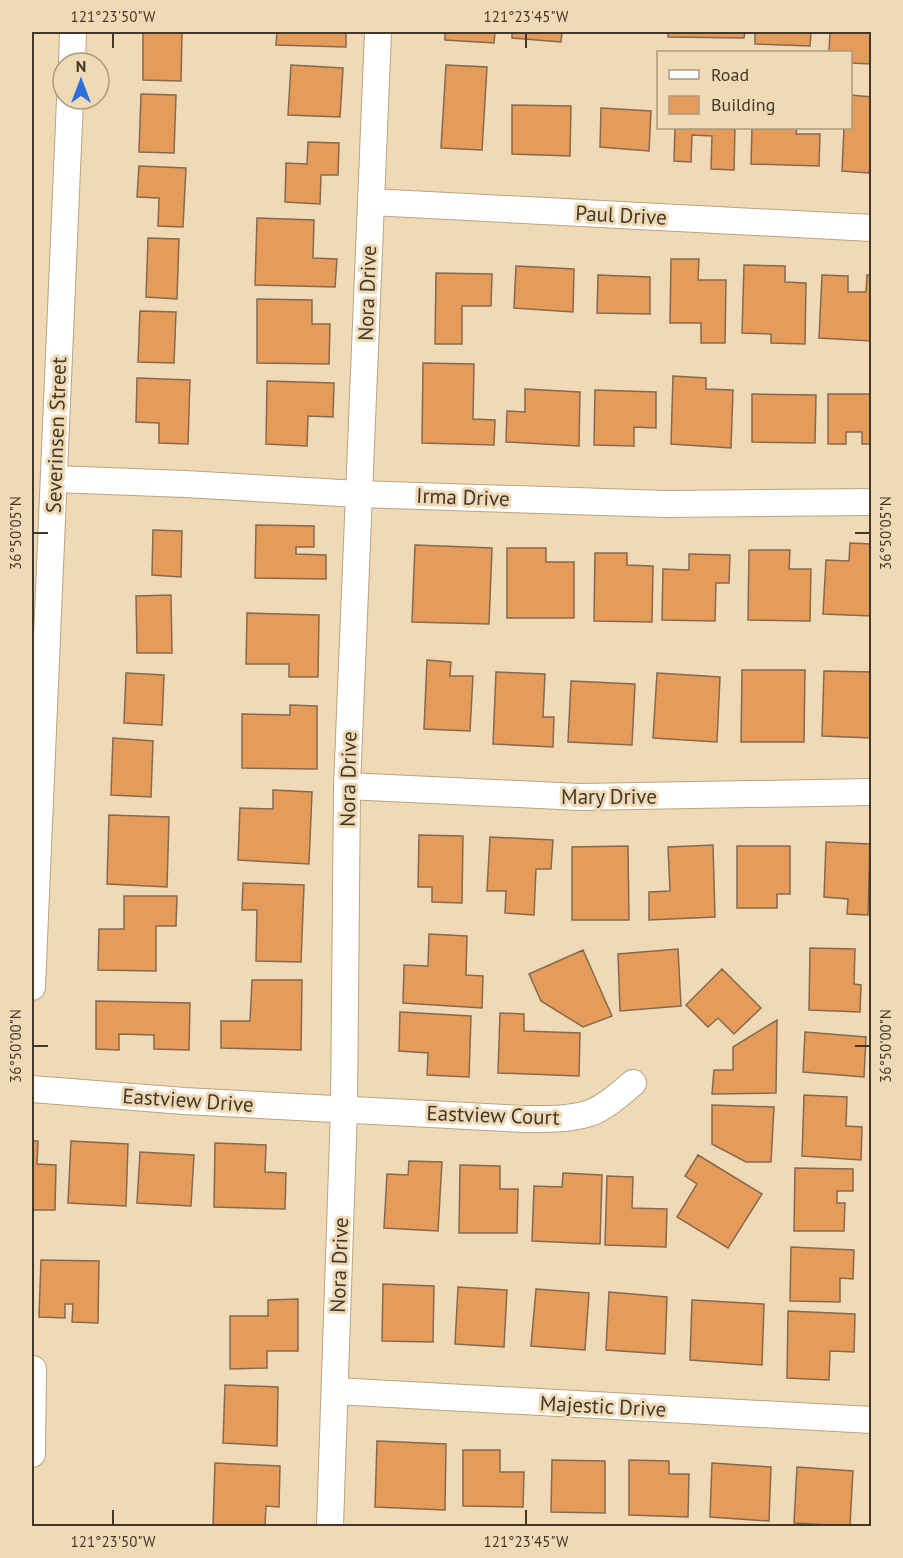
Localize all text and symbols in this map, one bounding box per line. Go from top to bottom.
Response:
text: 121°23'50"W [71,7,156,26]
text: 121°23'45"W [484,7,569,26]
north arrow [51,51,111,111]
legend [657,51,852,129]
text: N [76,56,86,76]
text: Road [711,63,749,86]
text: Building [711,93,775,116]
street label: Paul Drive [575,199,667,231]
street label: Nora Drive [352,245,382,341]
street label: Severinsen Street [40,356,72,514]
street label: Irma Drive [416,482,510,512]
text: 36°50'05"N [6,496,25,570]
text: 36°50'05"N [876,496,895,570]
street label: Nora Drive [334,731,362,827]
street label: Mary Drive [561,783,657,810]
text: 36°50'00"N [6,1009,25,1083]
text: 36°50'00"N [876,1009,895,1083]
street label: Eastview Drive [122,1082,254,1118]
street label: Eastview Court [426,1099,560,1131]
street label: Nora Drive [324,1217,354,1313]
street label: Majestic Drive [539,1389,667,1423]
text: 121°23'50"W [71,1532,156,1551]
text: 121°23'45"W [484,1532,569,1551]

